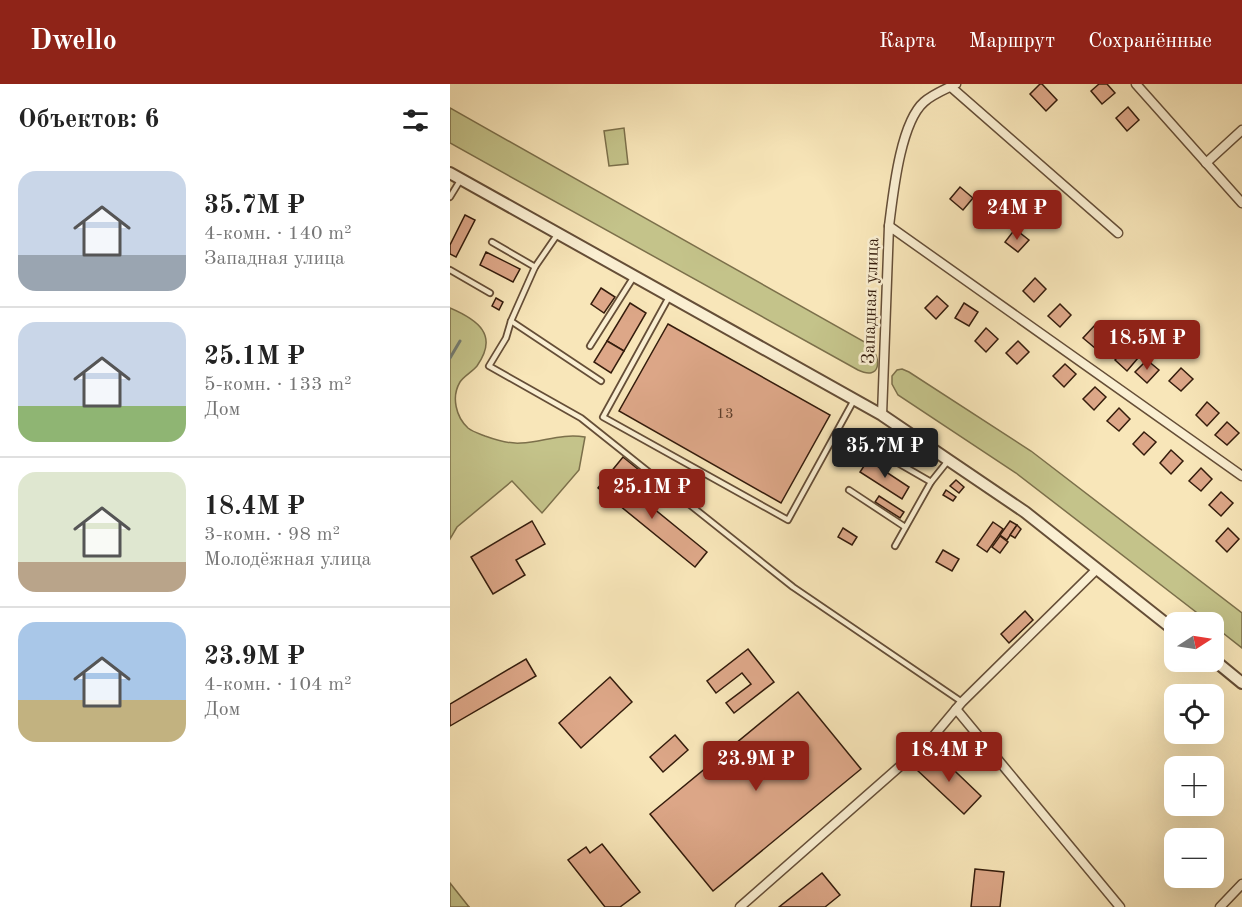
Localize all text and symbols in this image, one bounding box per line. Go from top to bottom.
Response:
text: Dwello [30,28,117,56]
text: Карта [879,31,936,52]
text: Маршрут [969,31,1055,52]
text: Сохранённые [1088,31,1212,52]
icon: filters [399,104,432,137]
text: Объектов: 6 [18,107,159,133]
pin: 24M ₽ [975,190,1059,241]
text: 35.7M ₽ [204,193,305,219]
icon: home [66,195,138,267]
text: 24M ₽ [987,199,1047,219]
text: 4-комн. · 140 m² [204,224,352,244]
street label: Западная улица [860,237,882,365]
text: Западная улица [204,249,345,269]
pin: 18.5M ₽ [1092,320,1202,371]
text: 18.5M ₽ [1108,329,1186,349]
text: 25.1M ₽ [204,344,305,370]
icon: home [66,346,138,418]
text: 5-комн. · 133 m² [204,375,352,395]
text: Дом [204,400,240,420]
house number: 13 [716,407,734,422]
pin: 35.7M ₽ [830,428,940,479]
text: 35.7M ₽ [846,437,924,457]
pin: 25.1M ₽ [597,469,707,520]
text: 25.1M ₽ [613,478,691,498]
text: 18.4M ₽ [204,494,305,520]
icon: home [66,496,138,568]
text: 3-комн. · 98 m² [204,525,340,545]
text: Молодёжная улица [204,550,371,570]
north arrow [1164,612,1224,672]
map controls [1164,612,1224,888]
text: 23.9M ₽ [204,644,305,670]
icon: home [66,646,138,718]
text: 4-комн. · 104 m² [204,675,352,695]
button: locate [1164,684,1224,744]
text: Дом [204,700,240,720]
pin: 18.4M ₽ [894,732,1004,783]
pin: 23.9M ₽ [701,741,811,792]
text: 18.4M ₽ [910,741,988,761]
text: 23.9M ₽ [717,750,795,770]
button: + [1164,756,1224,816]
button: − [1164,828,1224,888]

